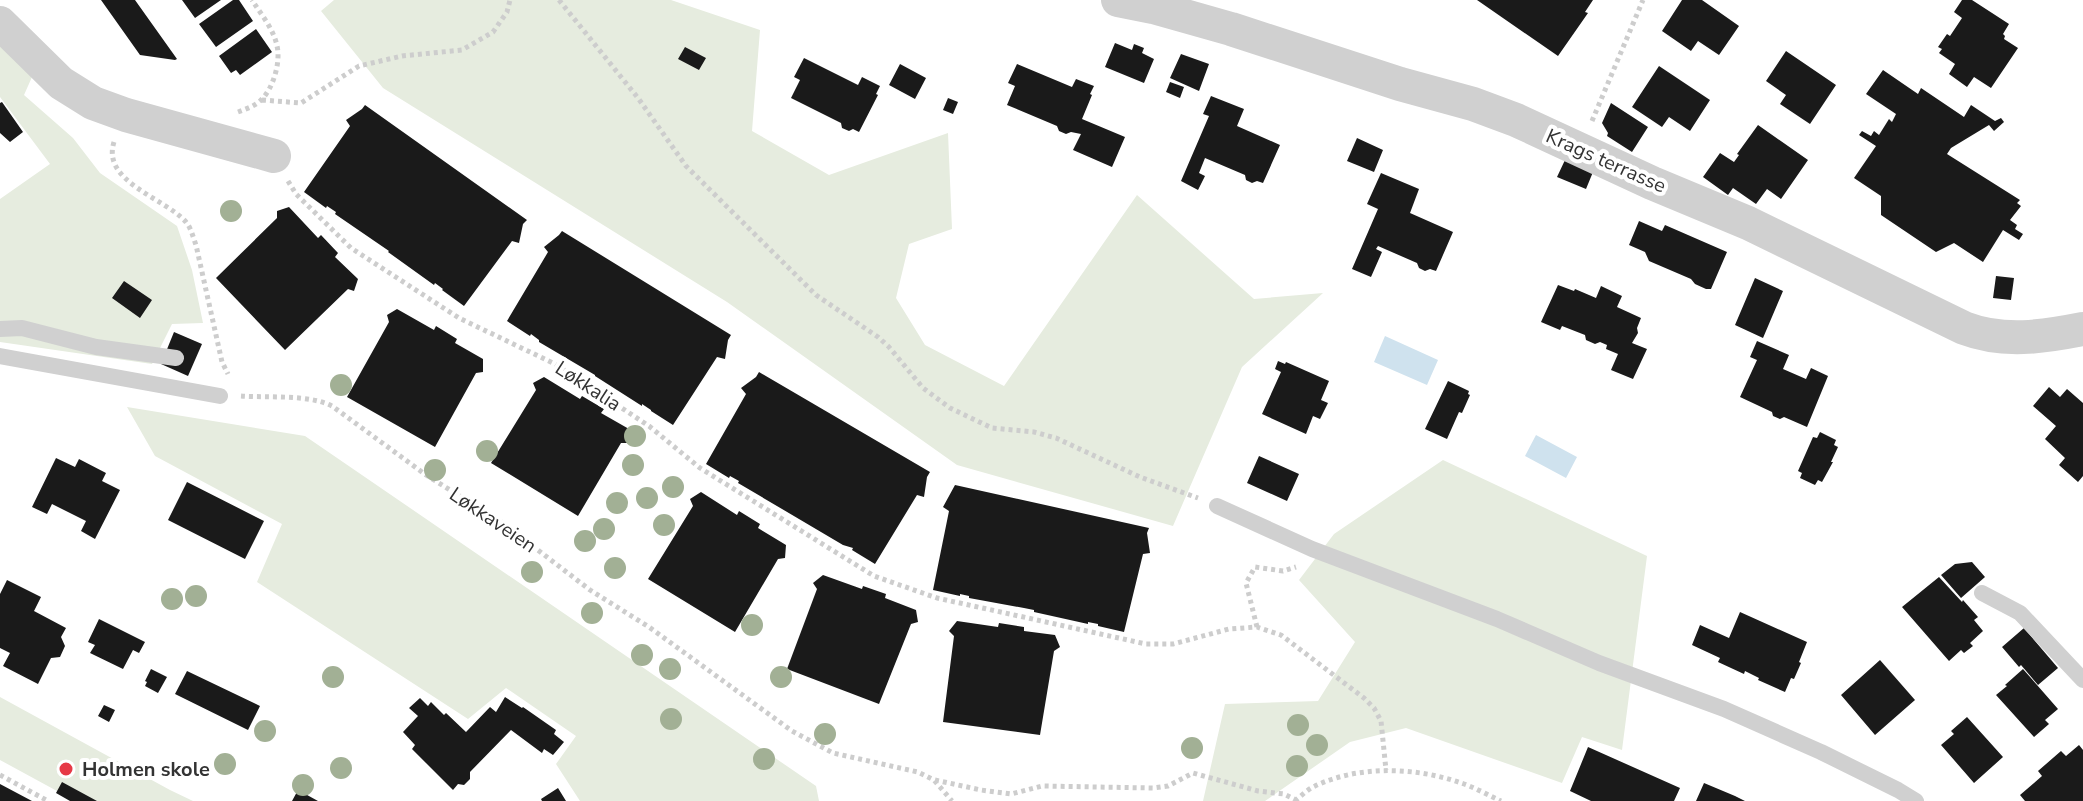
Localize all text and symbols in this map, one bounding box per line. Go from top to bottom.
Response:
street label: Krags terrasse [1542,122,1670,200]
street label: Løkkalia [550,355,626,417]
street label: Løkkaveien [444,481,542,559]
place label: Holmen skole [82,756,210,783]
marker: Holmen skole [57,760,75,778]

